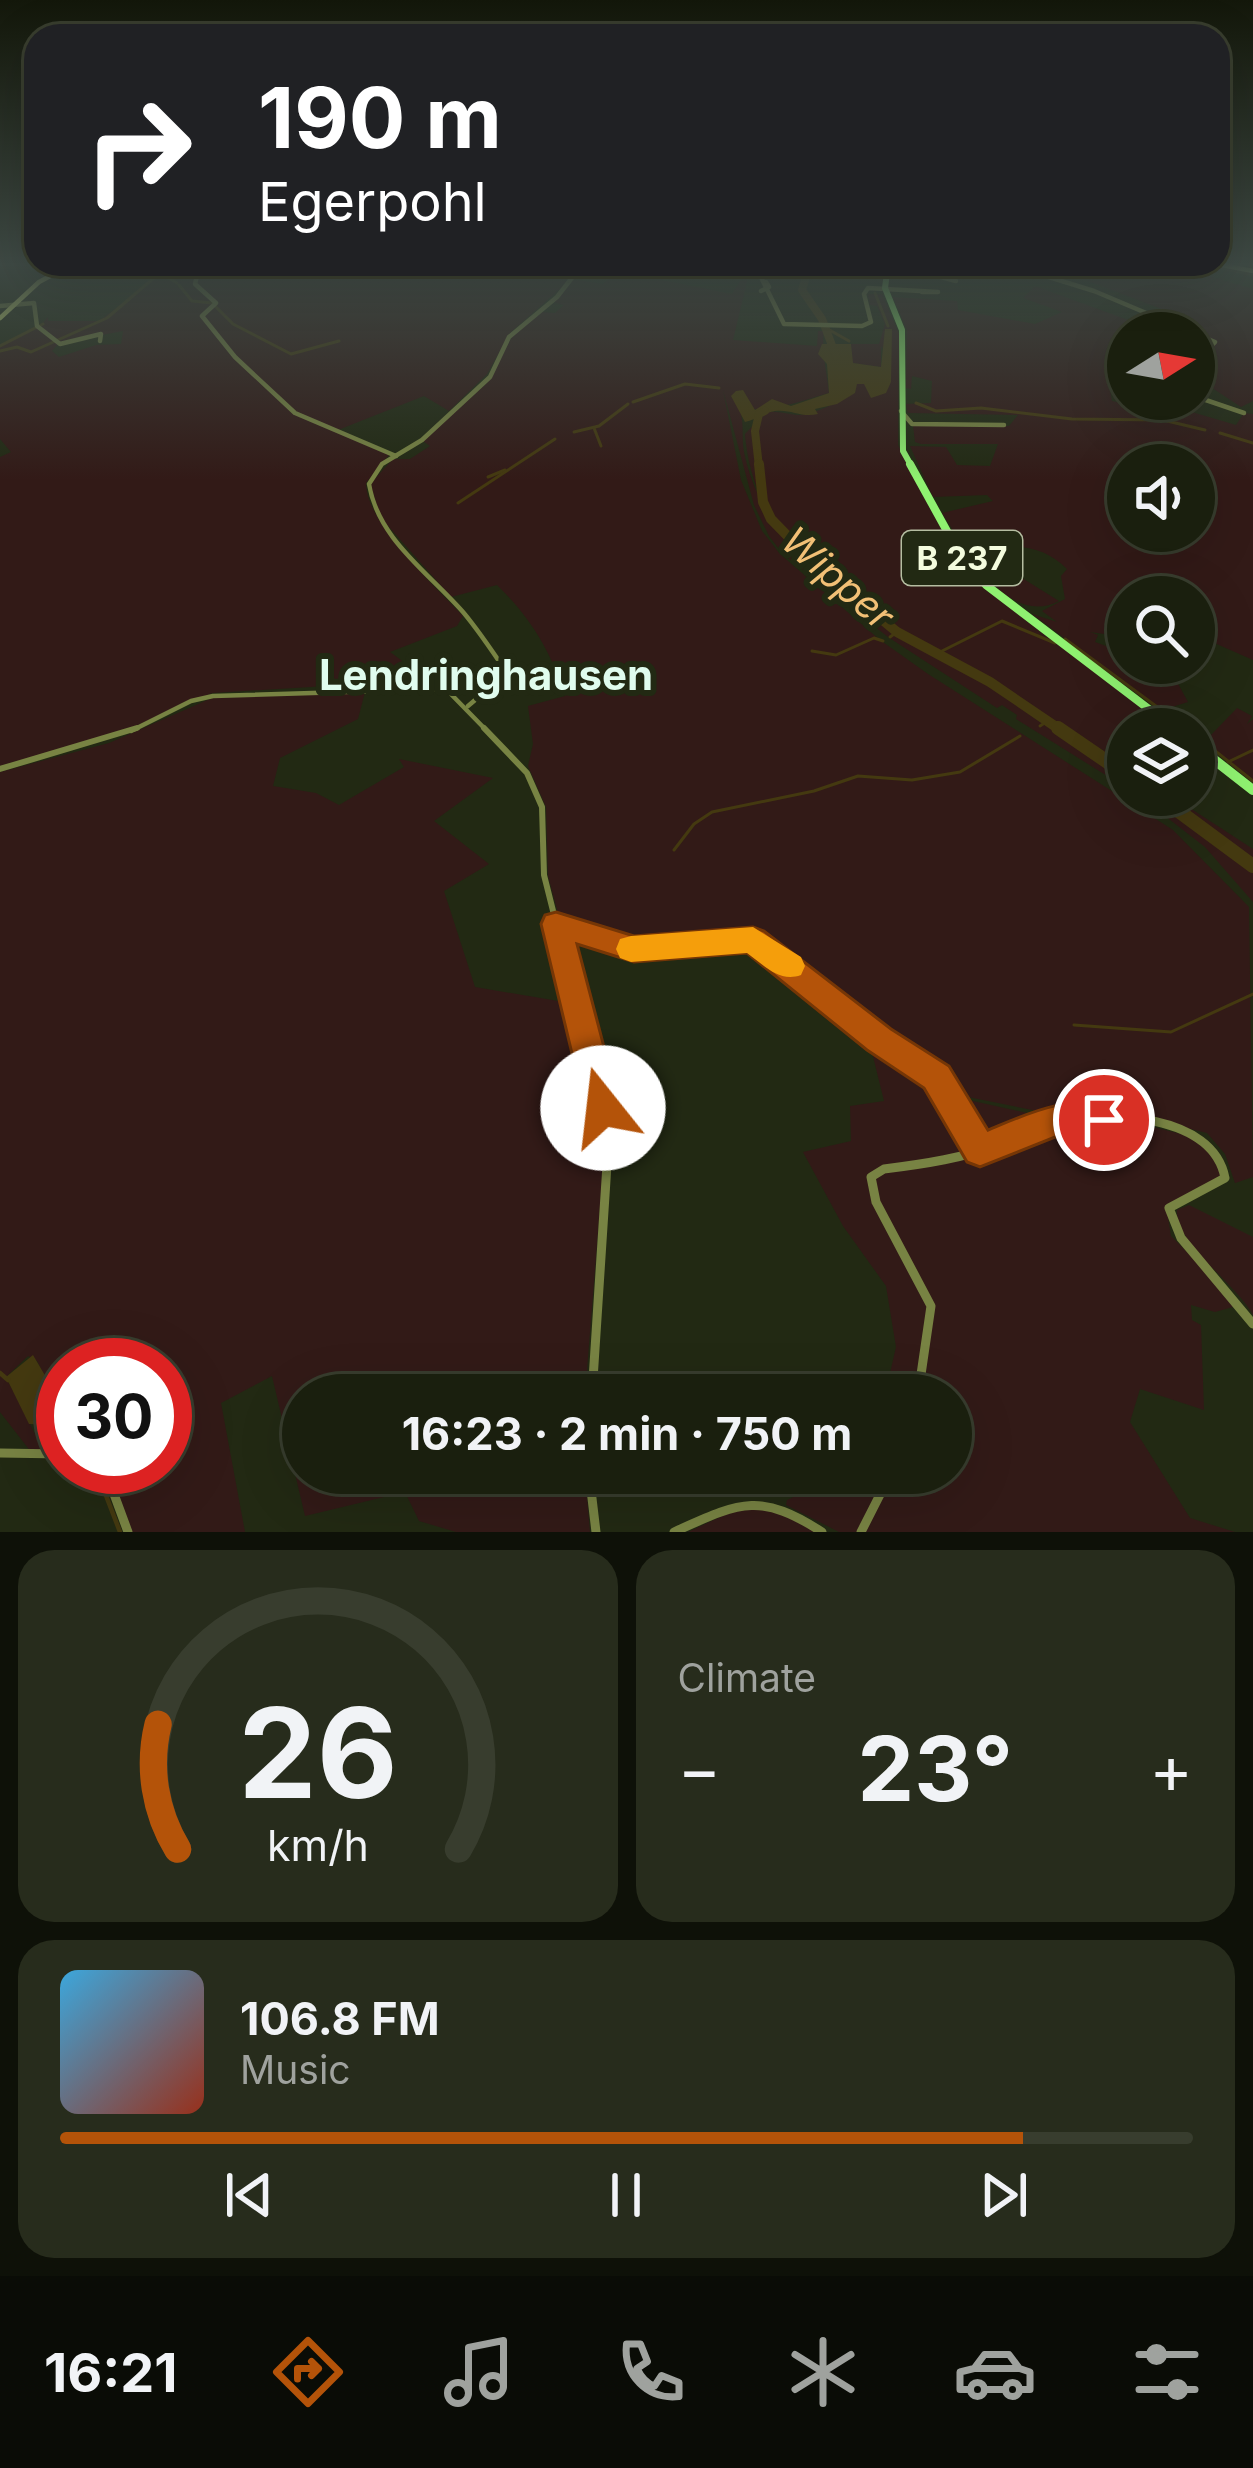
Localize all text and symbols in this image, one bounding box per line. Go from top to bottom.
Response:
text: 190 m [258,67,502,168]
icon: right [60,72,216,228]
text: Egerpohl [258,169,487,234]
north arrow [1107,312,1215,420]
map controls [1107,312,1215,816]
button: sound [1107,444,1215,552]
water label: Wipper [773,516,905,640]
road number: B 237 [902,531,1022,585]
button: search [1107,576,1215,684]
district label: Lendringhausen [319,649,653,700]
button: layers [1107,708,1215,816]
position arrow [540,1045,666,1171]
pin [1053,1069,1155,1171]
icon: arrive [1071,1087,1137,1153]
speed limit sign: 30 [36,1338,192,1494]
text: 16:23 · 2 min · 750 m [402,1406,852,1461]
text: Climate [678,1654,816,1701]
text: 26 [238,1677,398,1828]
text: 23° [857,1714,1013,1823]
text: − [678,1729,721,1809]
text: + [1149,1729,1193,1809]
text: km/h [267,1819,369,1871]
text: 106.8 FM [240,1991,440,2046]
text: Music [240,2046,351,2093]
icon: previous [216,2162,282,2228]
icon: pause [593,2162,659,2228]
icon: next [971,2162,1037,2228]
icon: directions [266,2330,350,2414]
icon: music [437,2330,521,2414]
icon: phone [609,2330,693,2414]
icon: climate [781,2330,865,2414]
icon: car [953,2330,1037,2414]
icon: filters [1125,2330,1209,2414]
text: 16:21 [44,2340,178,2405]

